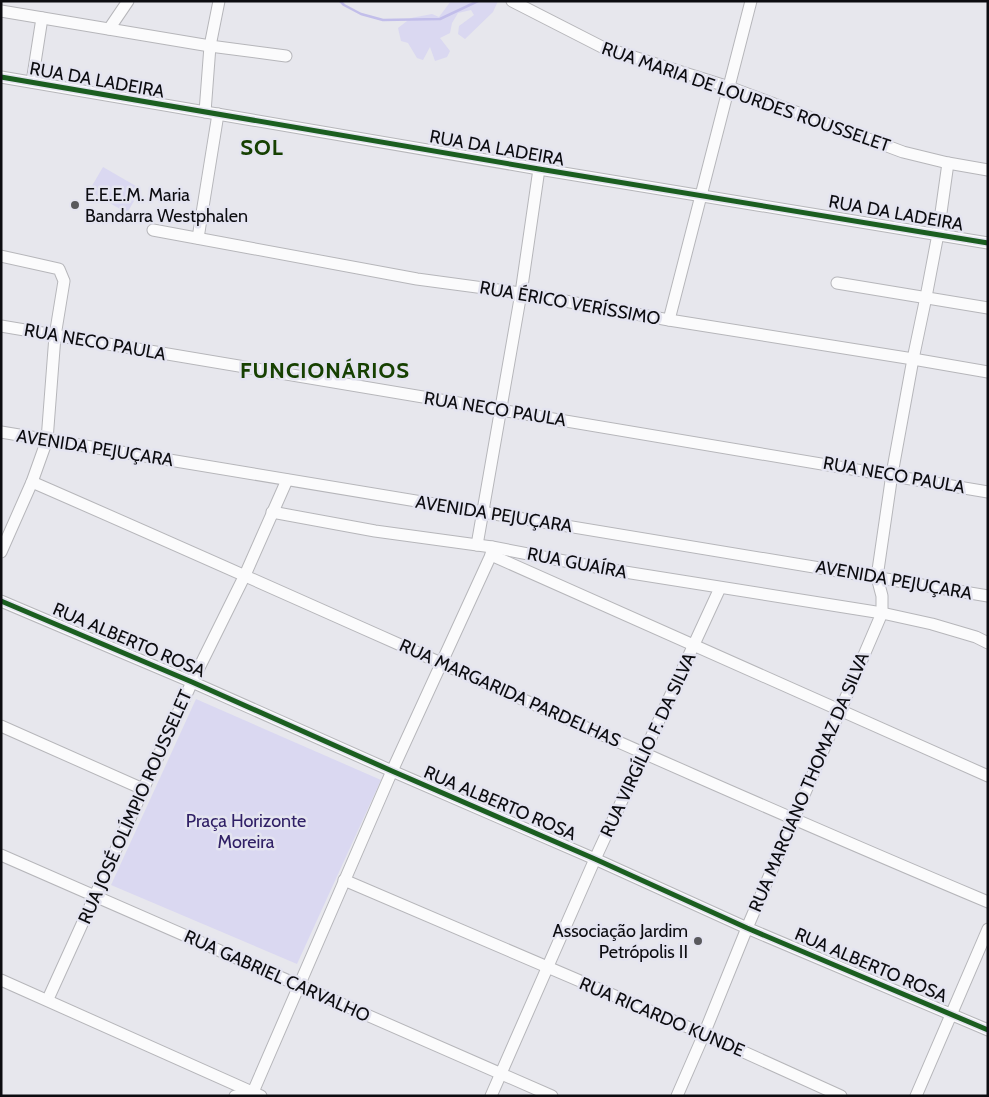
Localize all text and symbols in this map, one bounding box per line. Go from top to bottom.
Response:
street label: RUA MARIA DE LOURDES ROUSSELET [599,37,893,157]
street label: RUA DA LADEIRA [28,57,166,103]
street label: RUA DA LADEIRA [428,125,566,171]
district label: SOL [240,134,284,161]
place label: E.E.E.M. Maria Bandarra Westphalen [85,184,248,227]
street label: RUA DA LADEIRA [827,190,965,236]
marker: E.E.E.M. Maria Bandarra Westphalen [69,199,81,211]
street label: RUA ÉRICO VERÍSSIMO [478,276,662,330]
street label: RUA NECO PAULA [22,319,168,365]
district label: FUNCIONÁRIOS [240,357,410,384]
street label: RUA NECO PAULA [422,387,568,431]
street label: AVENIDA PEJUÇARA [15,425,175,471]
street label: RUA NECO PAULA [821,452,967,498]
street label: AVENIDA PEJUÇARA [414,491,574,537]
street label: RUA GUAÍRA [525,543,629,583]
street label: AVENIDA PEJUÇARA [814,555,974,605]
street label: RUA ALBERTO ROSA [49,598,209,682]
street label: RUA MARGARIDA PARDELHAS [396,634,624,752]
street label: RUA VIRGÍLIO F. DA SILVA [596,649,700,841]
street label: RUA MARCIANO THOMAZ DA SILVA [744,649,874,915]
street label: RUA JOSÉ OLÍMPIO ROUSSELET [73,686,197,927]
street label: RUA ALBERTO ROSA [420,761,580,845]
park label: Praça Horizonte Moreira [186,810,306,853]
place label: Associação Jardim Petrópolis II [553,920,688,963]
street label: RUA ALBERTO ROSA [791,923,951,1007]
street label: RUA GABRIEL CARVALHO [181,925,373,1027]
marker: Associação Jardim Petrópolis II [692,935,704,947]
street label: RUA RICARDO KUNDE [576,972,748,1062]

